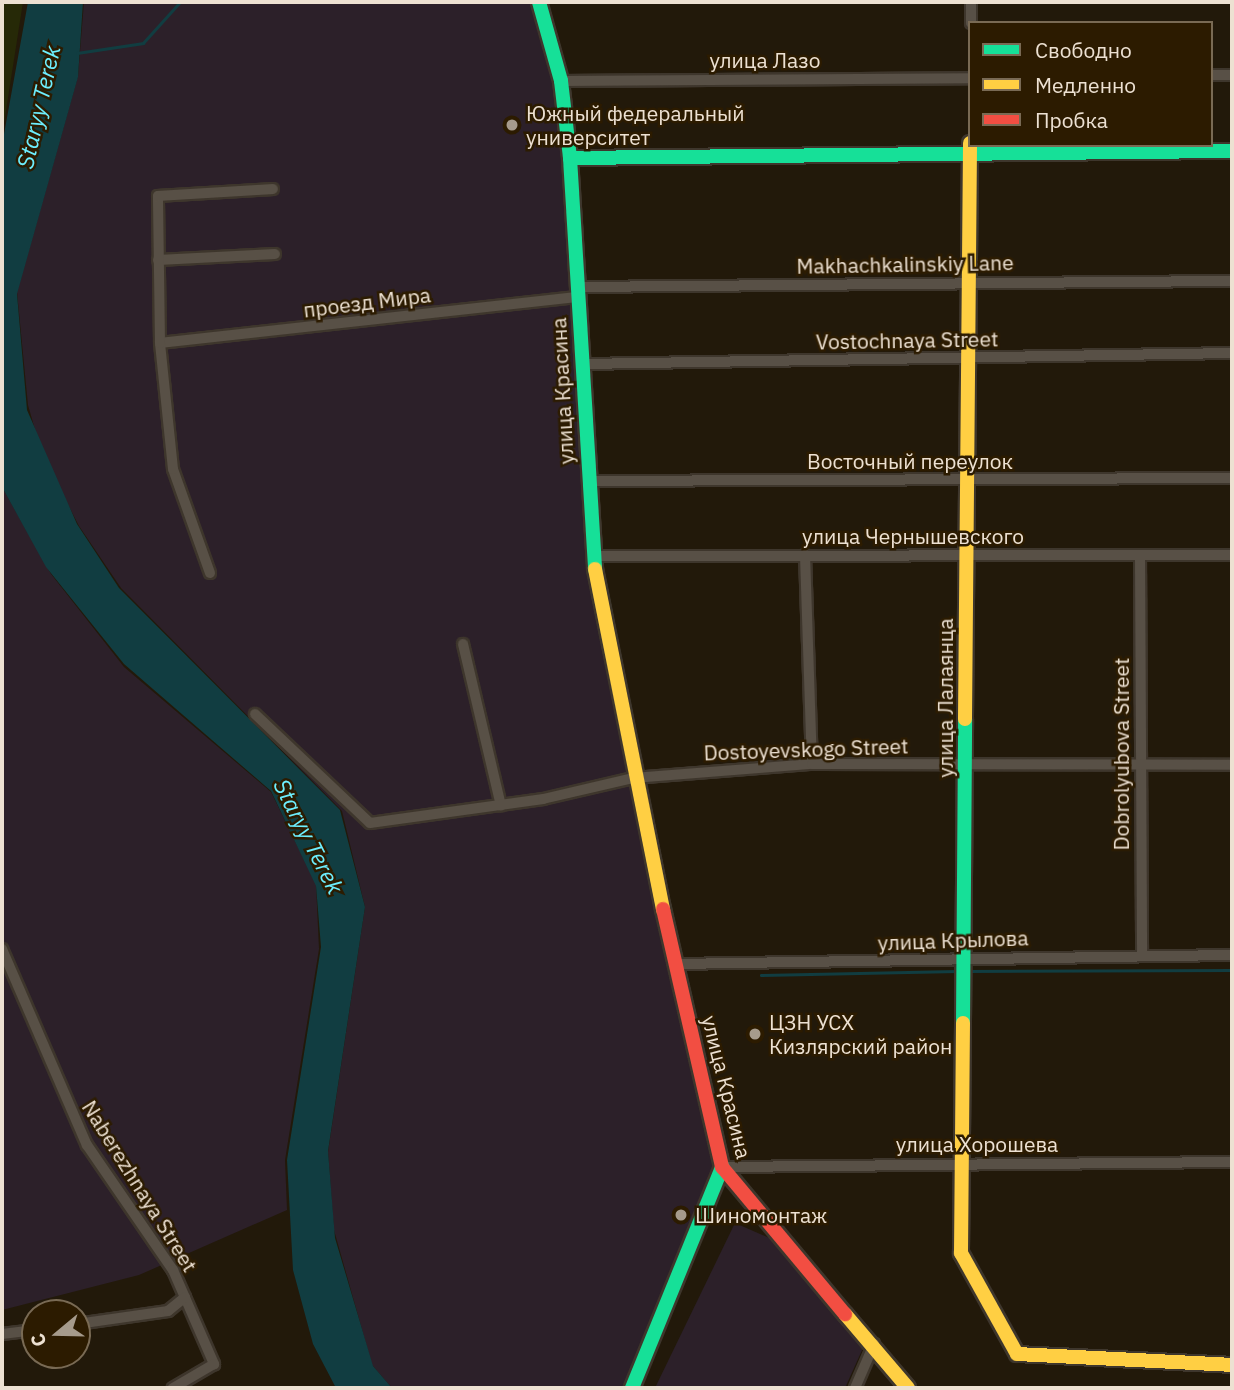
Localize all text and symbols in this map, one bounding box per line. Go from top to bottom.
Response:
legend [968,21,1213,147]
text: Свободно [1035,36,1132,64]
water label: Staryy Terek [10,43,66,171]
street label: улица Лазо [710,47,820,73]
text: Медленно [1035,71,1136,99]
place label: Южный федеральный университет [526,100,745,150]
text: Пробка [1035,106,1108,134]
marker: Южный федеральный университет [504,117,520,133]
street label: Makhachkalinskiy Lane [796,250,1014,278]
street label: проезд Мира [302,282,432,322]
street label: улица Красина [546,317,578,465]
street label: Vostochnaya Street [816,326,998,354]
street label: Восточный переулок [807,448,1013,474]
street label: улица Чернышевского [802,523,1024,549]
street label: улица Лалаянца [932,618,958,778]
street label: Dobrolyubova Street [1108,658,1134,850]
street label: Dostoyevskogo Street [703,733,909,765]
water label: Staryy Terek [268,774,350,898]
street label: улица Крылова [877,925,1029,955]
place label: ЦЗН УСХ Кизлярский район [769,1009,952,1059]
street label: улица Красина [697,1013,757,1161]
marker: ЦЗН УСХ Кизлярский район [747,1026,763,1042]
street label: Naberezhnaya Street [77,1096,203,1276]
street label: улица Хорошева [896,1131,1058,1157]
place label: Шиномонтаж [695,1202,827,1228]
marker: Шиномонтаж [673,1207,689,1223]
north arrow [21,1299,91,1369]
text: С [25,1330,51,1350]

